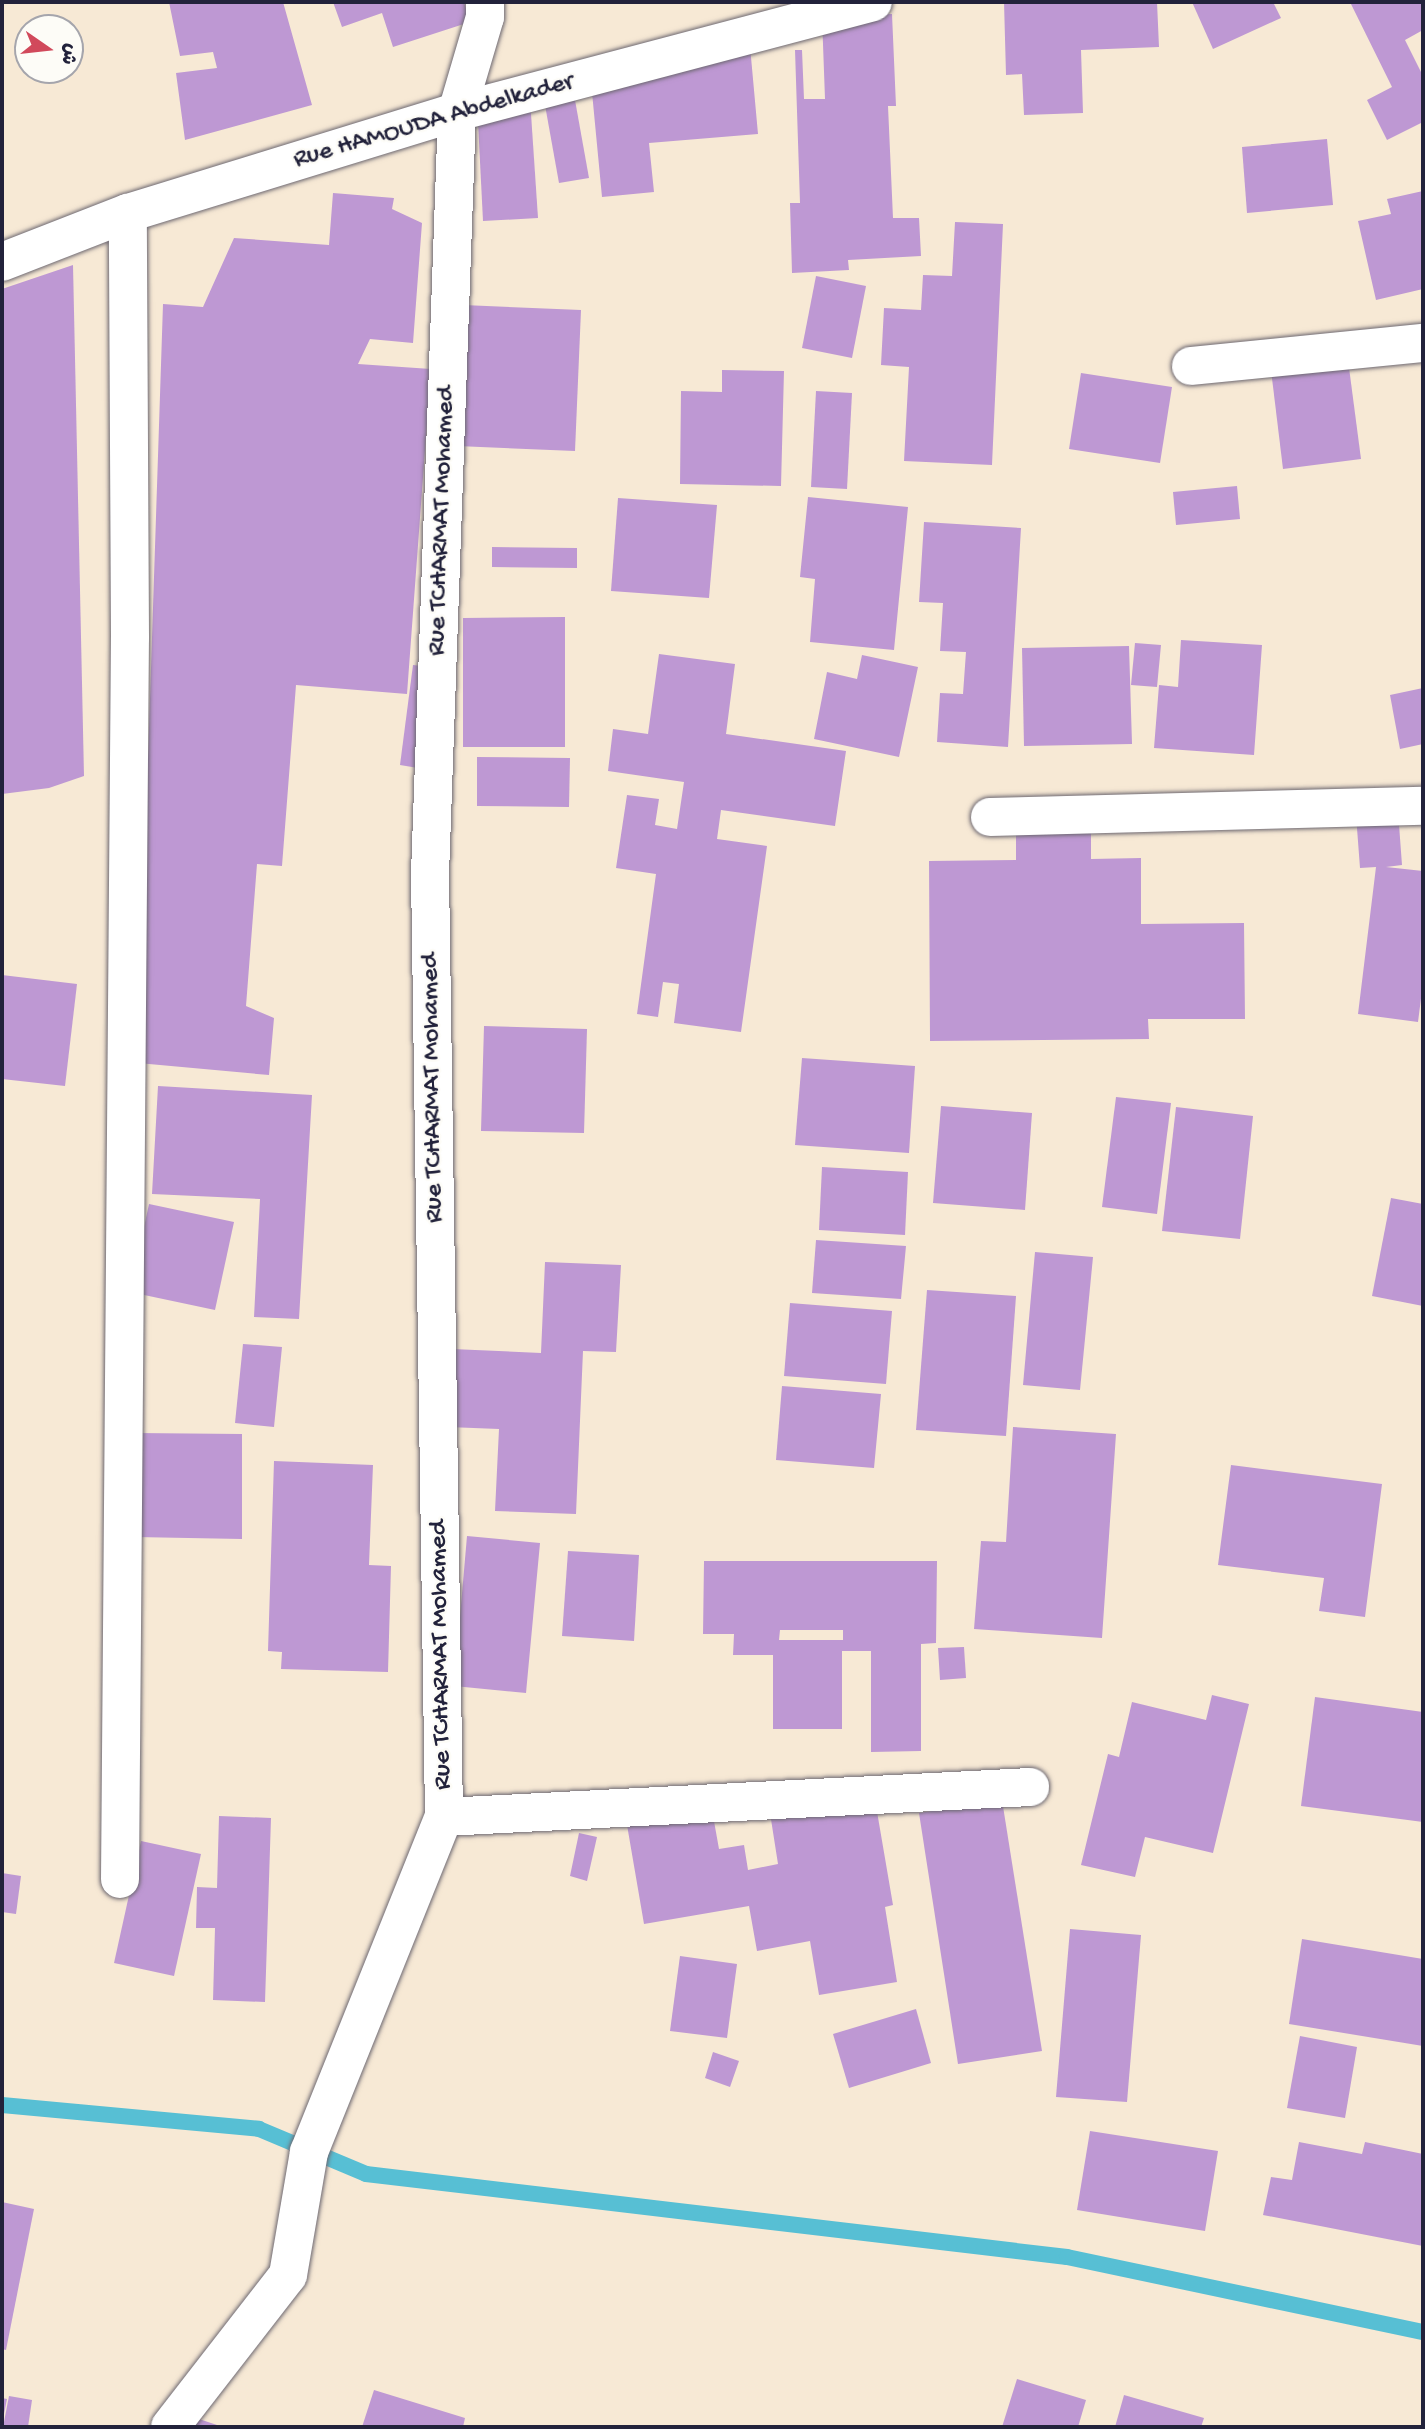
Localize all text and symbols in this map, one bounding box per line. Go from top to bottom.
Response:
north arrow [14,14,84,84]
text: ش [54,41,82,67]
street label: Rue HAMOUDA Abdelkader [290,67,578,177]
street label: Rue TCHARMAT Mohamed [423,386,463,656]
street label: Rue TCHARMAT Mohamed [416,953,452,1223]
street label: Rue TCHARMAT Mohamed [424,1520,460,1790]

